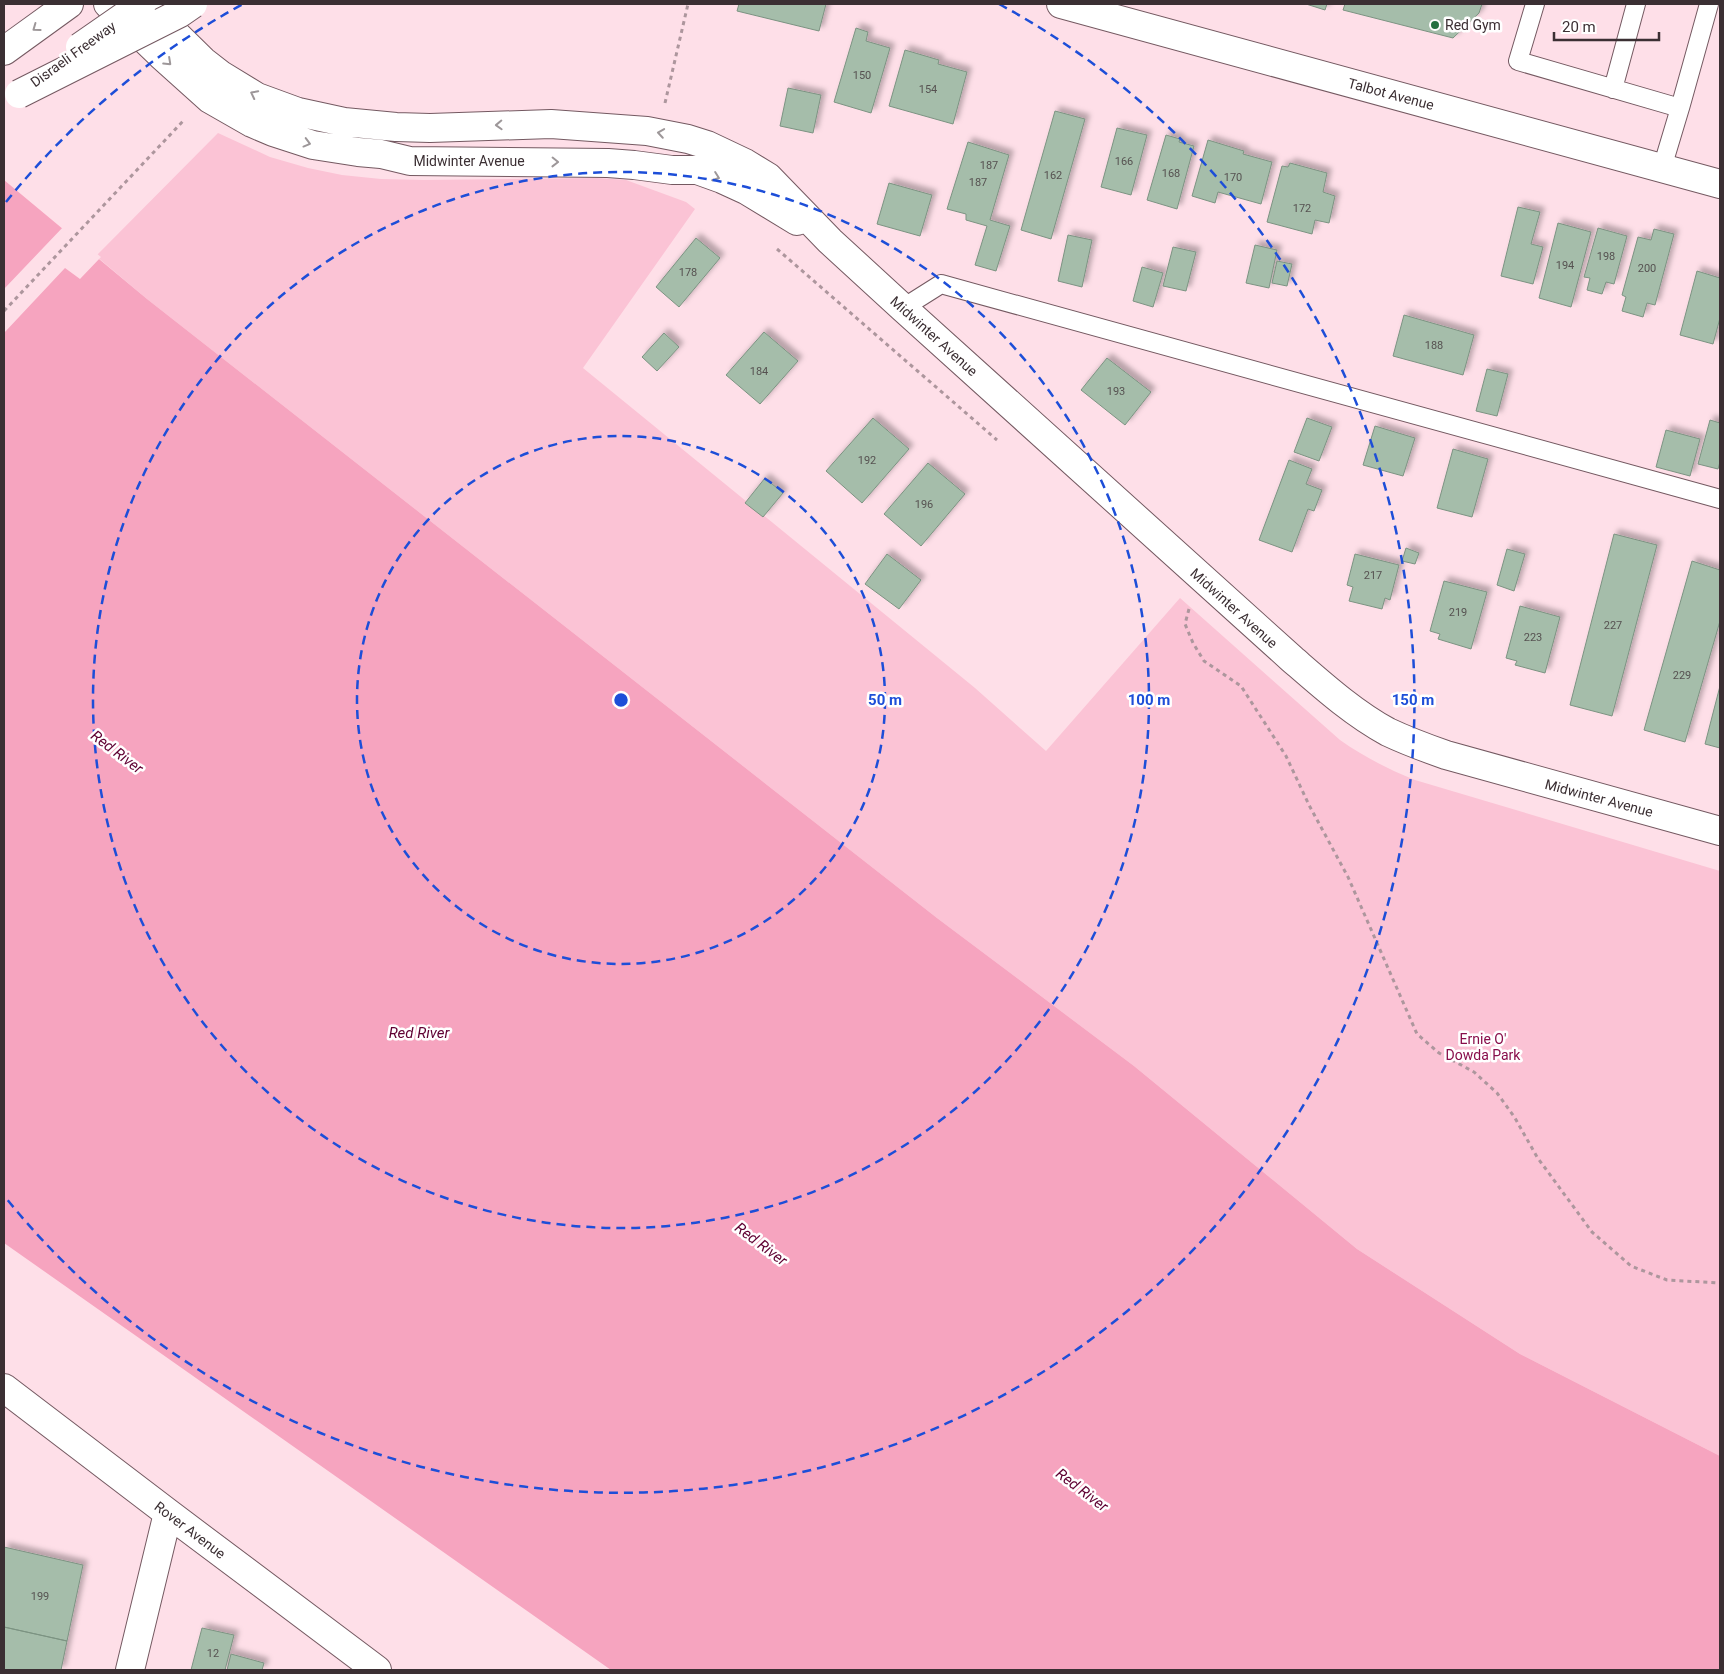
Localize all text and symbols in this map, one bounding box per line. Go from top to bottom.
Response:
scale bar [1554,10,1659,42]
place label: Red Gym [1445,17,1501,33]
street label: Disraeli Freeway [27,18,119,90]
text: 20 m [1562,18,1596,36]
marker: Red Gym [1429,19,1441,31]
one-way arrow [33,22,42,30]
one-way arrow [163,56,172,65]
house number: 150 [853,69,871,82]
street label: Talbot Avenue [1346,75,1436,113]
house number: 154 [919,83,937,96]
one-way arrow [250,90,259,100]
one-way arrow [495,120,503,131]
one-way arrow [657,128,665,138]
one-way arrow [302,137,310,147]
street label: Midwinter Avenue [413,153,525,169]
house number: 166 [1115,155,1133,168]
one-way arrow [551,156,559,167]
house number: 187 [980,159,998,172]
house number: 168 [1162,167,1180,180]
house number: 162 [1044,169,1062,182]
one-way arrow [711,171,720,181]
house number: 170 [1224,171,1242,184]
house number: 187 [969,176,987,189]
house number: 172 [1293,202,1311,215]
house number: 198 [1597,250,1615,263]
house number: 194 [1556,259,1574,272]
house number: 200 [1638,262,1656,275]
house number: 178 [679,266,697,279]
street label: Midwinter Avenue [887,293,981,379]
house number: 188 [1425,339,1443,352]
house number: 184 [750,365,768,378]
house number: 193 [1107,385,1125,398]
house number: 192 [858,454,876,467]
house number: 196 [915,498,933,511]
street label: Midwinter Avenue [1187,565,1281,651]
house number: 217 [1364,569,1382,582]
house number: 219 [1449,606,1467,619]
house number: 227 [1604,619,1622,632]
house number: 223 [1524,631,1542,644]
house number: 229 [1673,669,1691,682]
centre of rings [612,691,630,709]
text: 50 m [868,691,902,709]
text: 100 m [1128,691,1170,709]
text: 150 m [1392,691,1434,709]
water label: Red River [87,727,147,778]
street label: Midwinter Avenue [1543,776,1655,820]
water label: Red River [389,1024,450,1042]
park label: Ernie O' Dowda Park [1446,1031,1521,1063]
water label: Red River [731,1219,791,1270]
water label: Red River [1052,1465,1112,1516]
street label: Rover Avenue [151,1498,229,1562]
house number: 199 [31,1590,49,1603]
house number: 12 [207,1647,219,1660]

